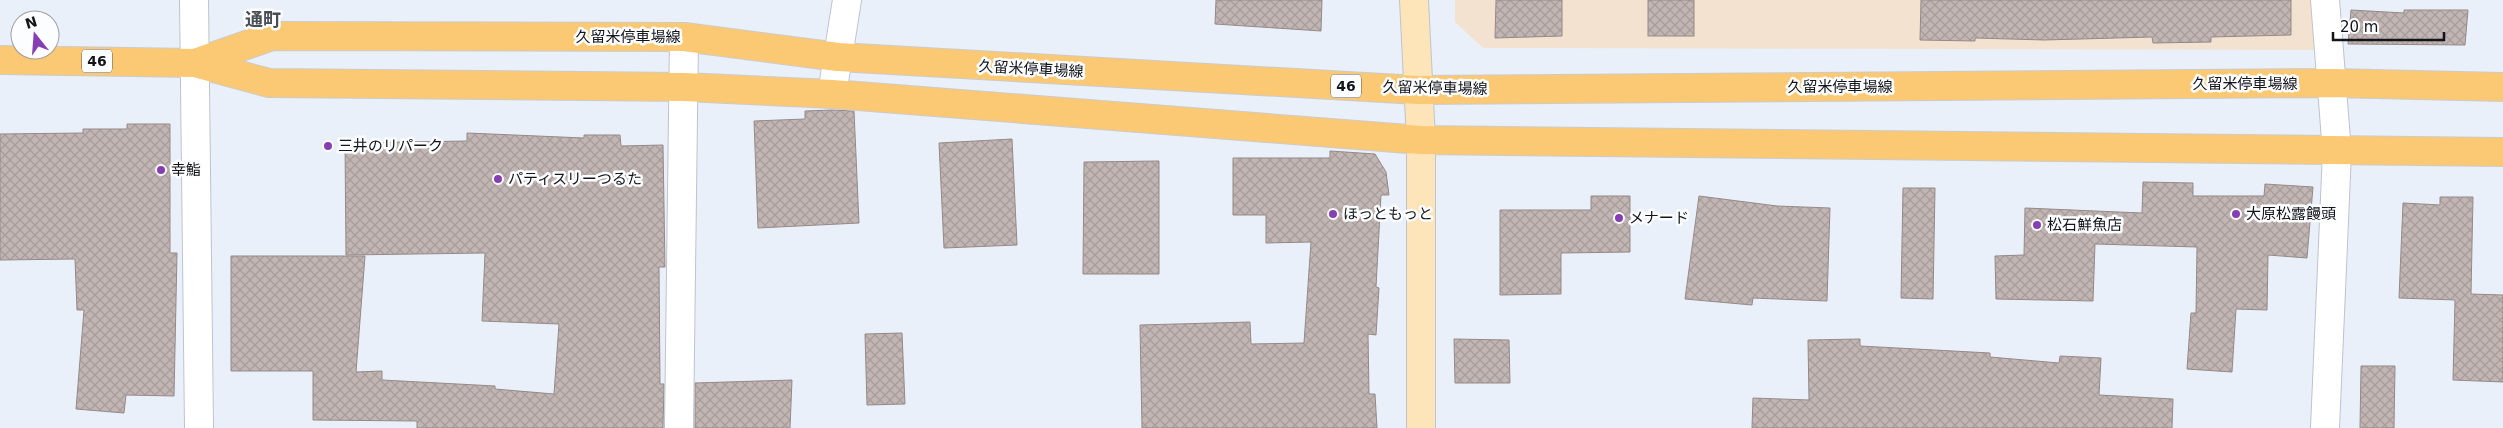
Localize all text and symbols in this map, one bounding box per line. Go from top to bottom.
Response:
district label: 通町 [245,9,281,30]
north arrow [10,10,60,60]
scale bar [2333,10,2444,42]
text: N [23,13,39,32]
text: 20 m [2340,18,2378,36]
street label: 久留米停車場線 [575,28,681,46]
road number: 46 [82,49,112,72]
street label: 久留米停車場線 [978,57,1084,81]
road number: 46 [1331,74,1361,98]
street label: 久留米停車場線 [2192,75,2298,93]
street label: 久留米停車場線 [1382,78,1488,98]
street label: 久留米停車場線 [1787,78,1893,96]
place label: 三井のリパーク [338,137,443,155]
marker: 三井のリパーク [322,140,334,152]
place label: 幸鮨 [171,161,201,179]
marker: 幸鮨 [155,164,167,176]
place label: パティスリーつるた [508,170,642,188]
marker: パティスリーつるた [492,173,504,185]
place label: ほっともっと [1343,205,1433,223]
place label: 大原松露饅頭 [2246,205,2336,223]
marker: ほっともっと [1327,208,1339,220]
marker: 大原松露饅頭 [2230,208,2242,220]
place label: メナード [1629,209,1689,227]
marker: メナード [1613,212,1625,224]
place label: 松石鮮魚店 [2047,216,2122,234]
marker: 松石鮮魚店 [2031,219,2043,231]

